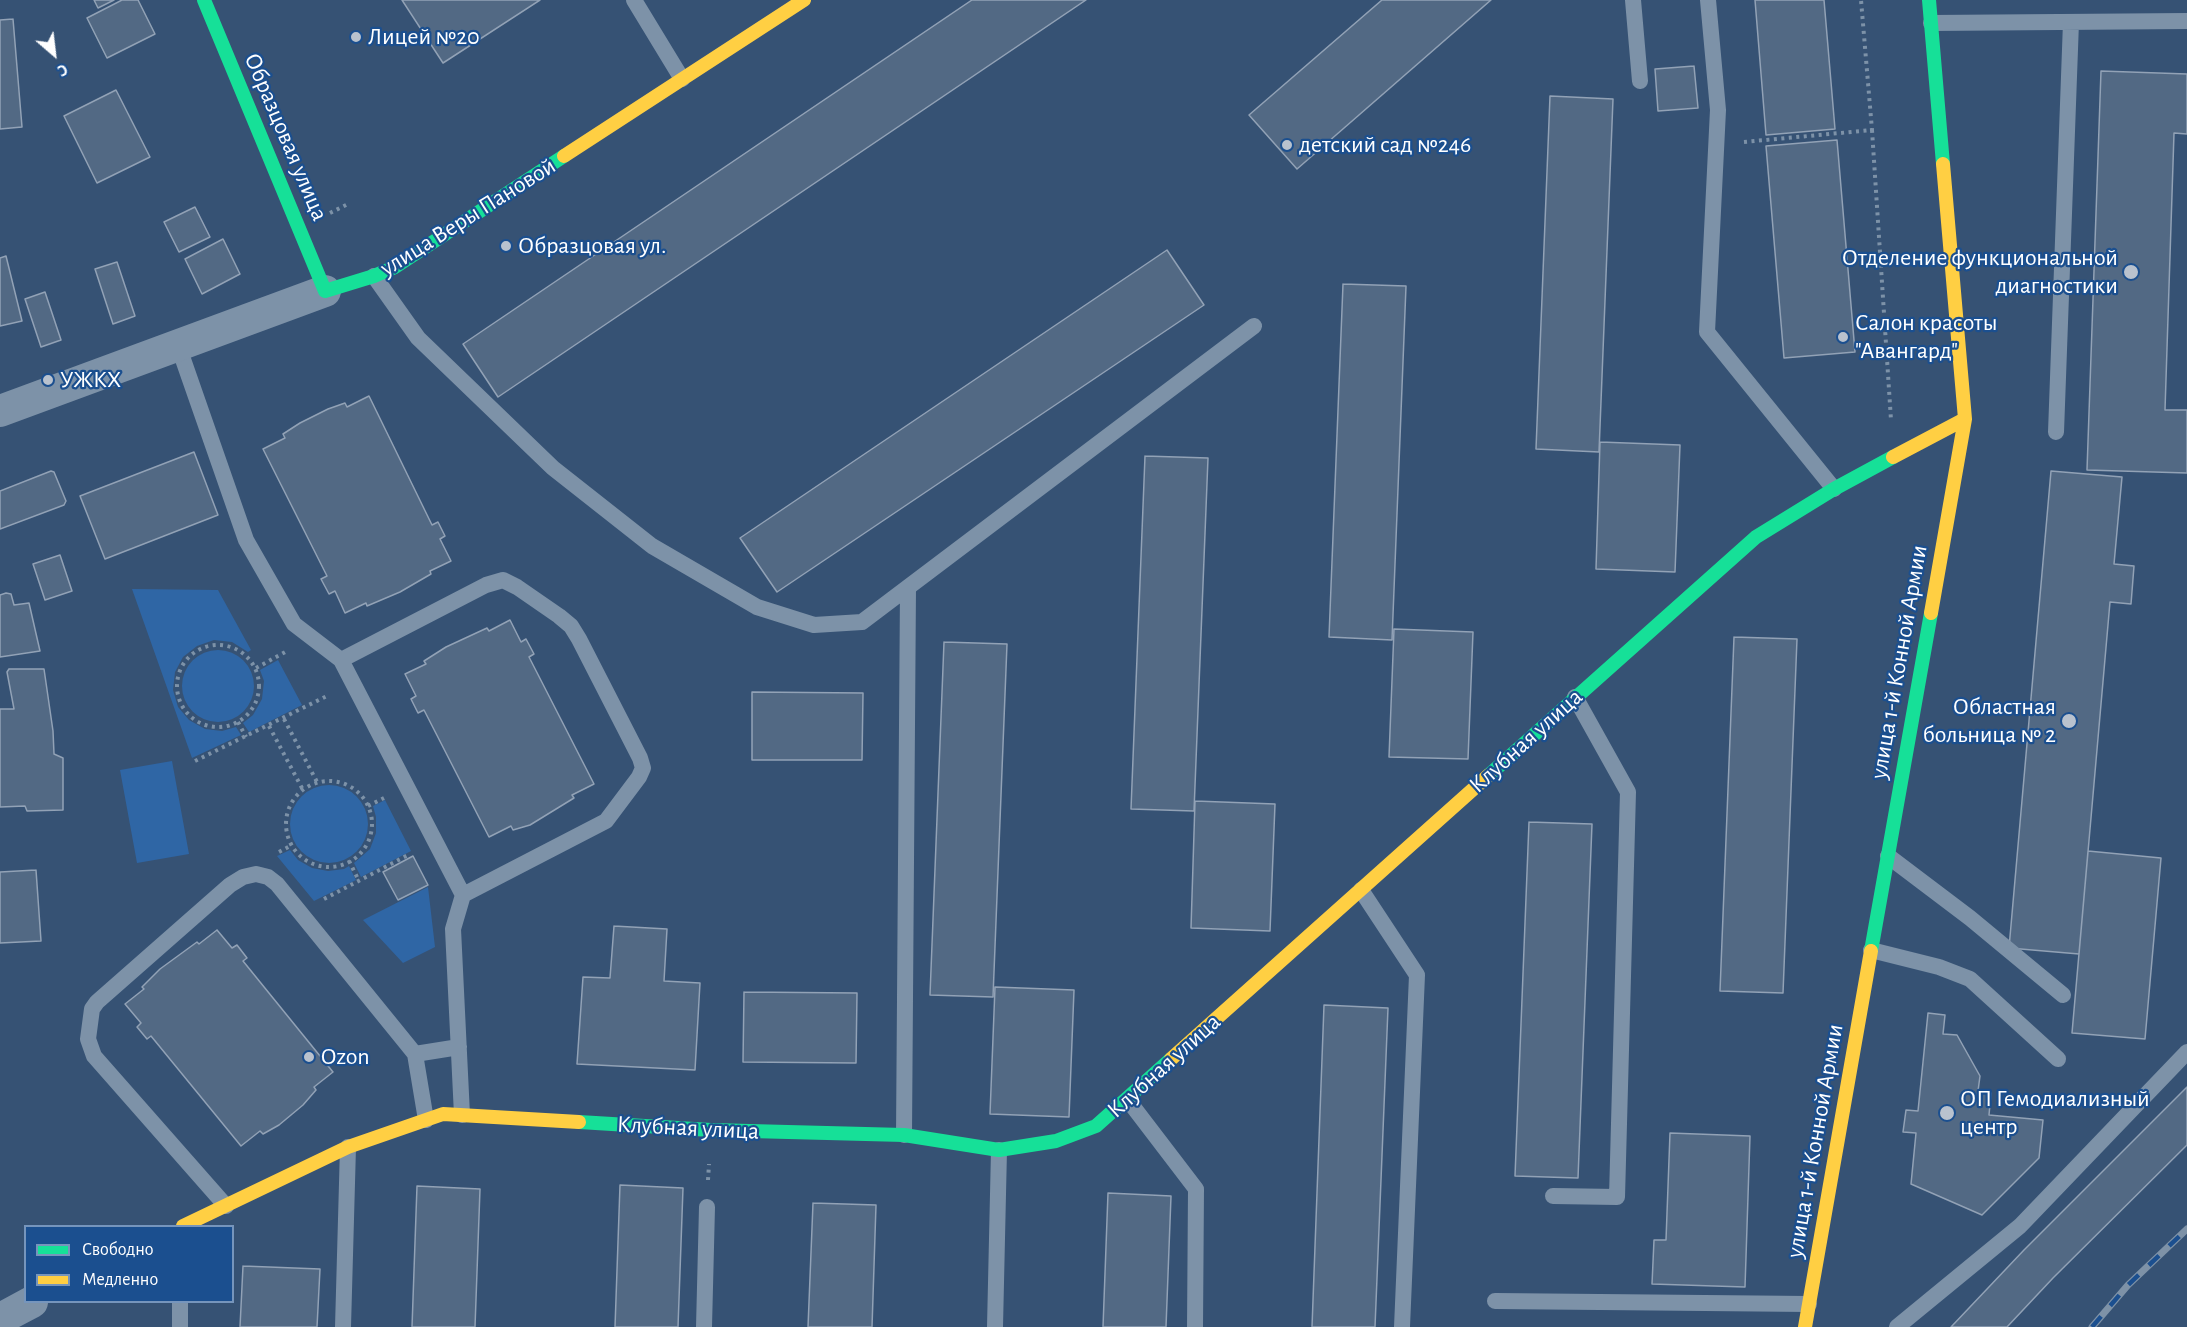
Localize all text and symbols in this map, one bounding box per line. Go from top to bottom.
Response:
place label: Лицей №20 [368,23,480,51]
north arrow [24,24,84,84]
marker: Лицей №20 [349,30,363,44]
street label: Образцовая улица [238,49,334,225]
text: С [55,61,70,79]
place label: детский сад №246 [1299,131,1471,159]
marker: детский сад №246 [1280,138,1294,152]
street label: улица Веры Пановой [375,151,561,283]
place label: Образцовая ул. [518,232,666,260]
marker: Образцовая ул. [499,239,513,253]
place label: Отделение функциональной диагностики [1842,244,2118,300]
marker: Отделение функциональной диагностики [2122,263,2140,281]
place label: Салон красоты "Авангард" [1855,309,1998,365]
marker: Салон красоты "Авангард" [1836,330,1850,344]
place label: УЖКХ [60,366,121,394]
marker: УЖКХ [41,373,55,387]
street label: улица 1-й Конной Армии [1864,543,1934,781]
street label: Клубная улица [1463,683,1589,799]
place label: Областная больница № 2 [1923,693,2056,749]
marker: Областная больница № 2 [2060,712,2078,730]
street label: Клубная улица [1101,1008,1227,1124]
street label: улица 1-й Конной Армии [1780,1022,1850,1260]
place label: Ozon [321,1043,370,1071]
marker: Ozon [302,1050,316,1064]
place label: ОП Гемодиализный центр [1960,1085,2150,1141]
marker: ОП Гемодиализный центр [1938,1104,1956,1122]
street label: Клубная улица [616,1110,760,1146]
legend [24,1225,234,1303]
text: Свободно [82,1241,154,1259]
text: Медленно [82,1271,158,1289]

